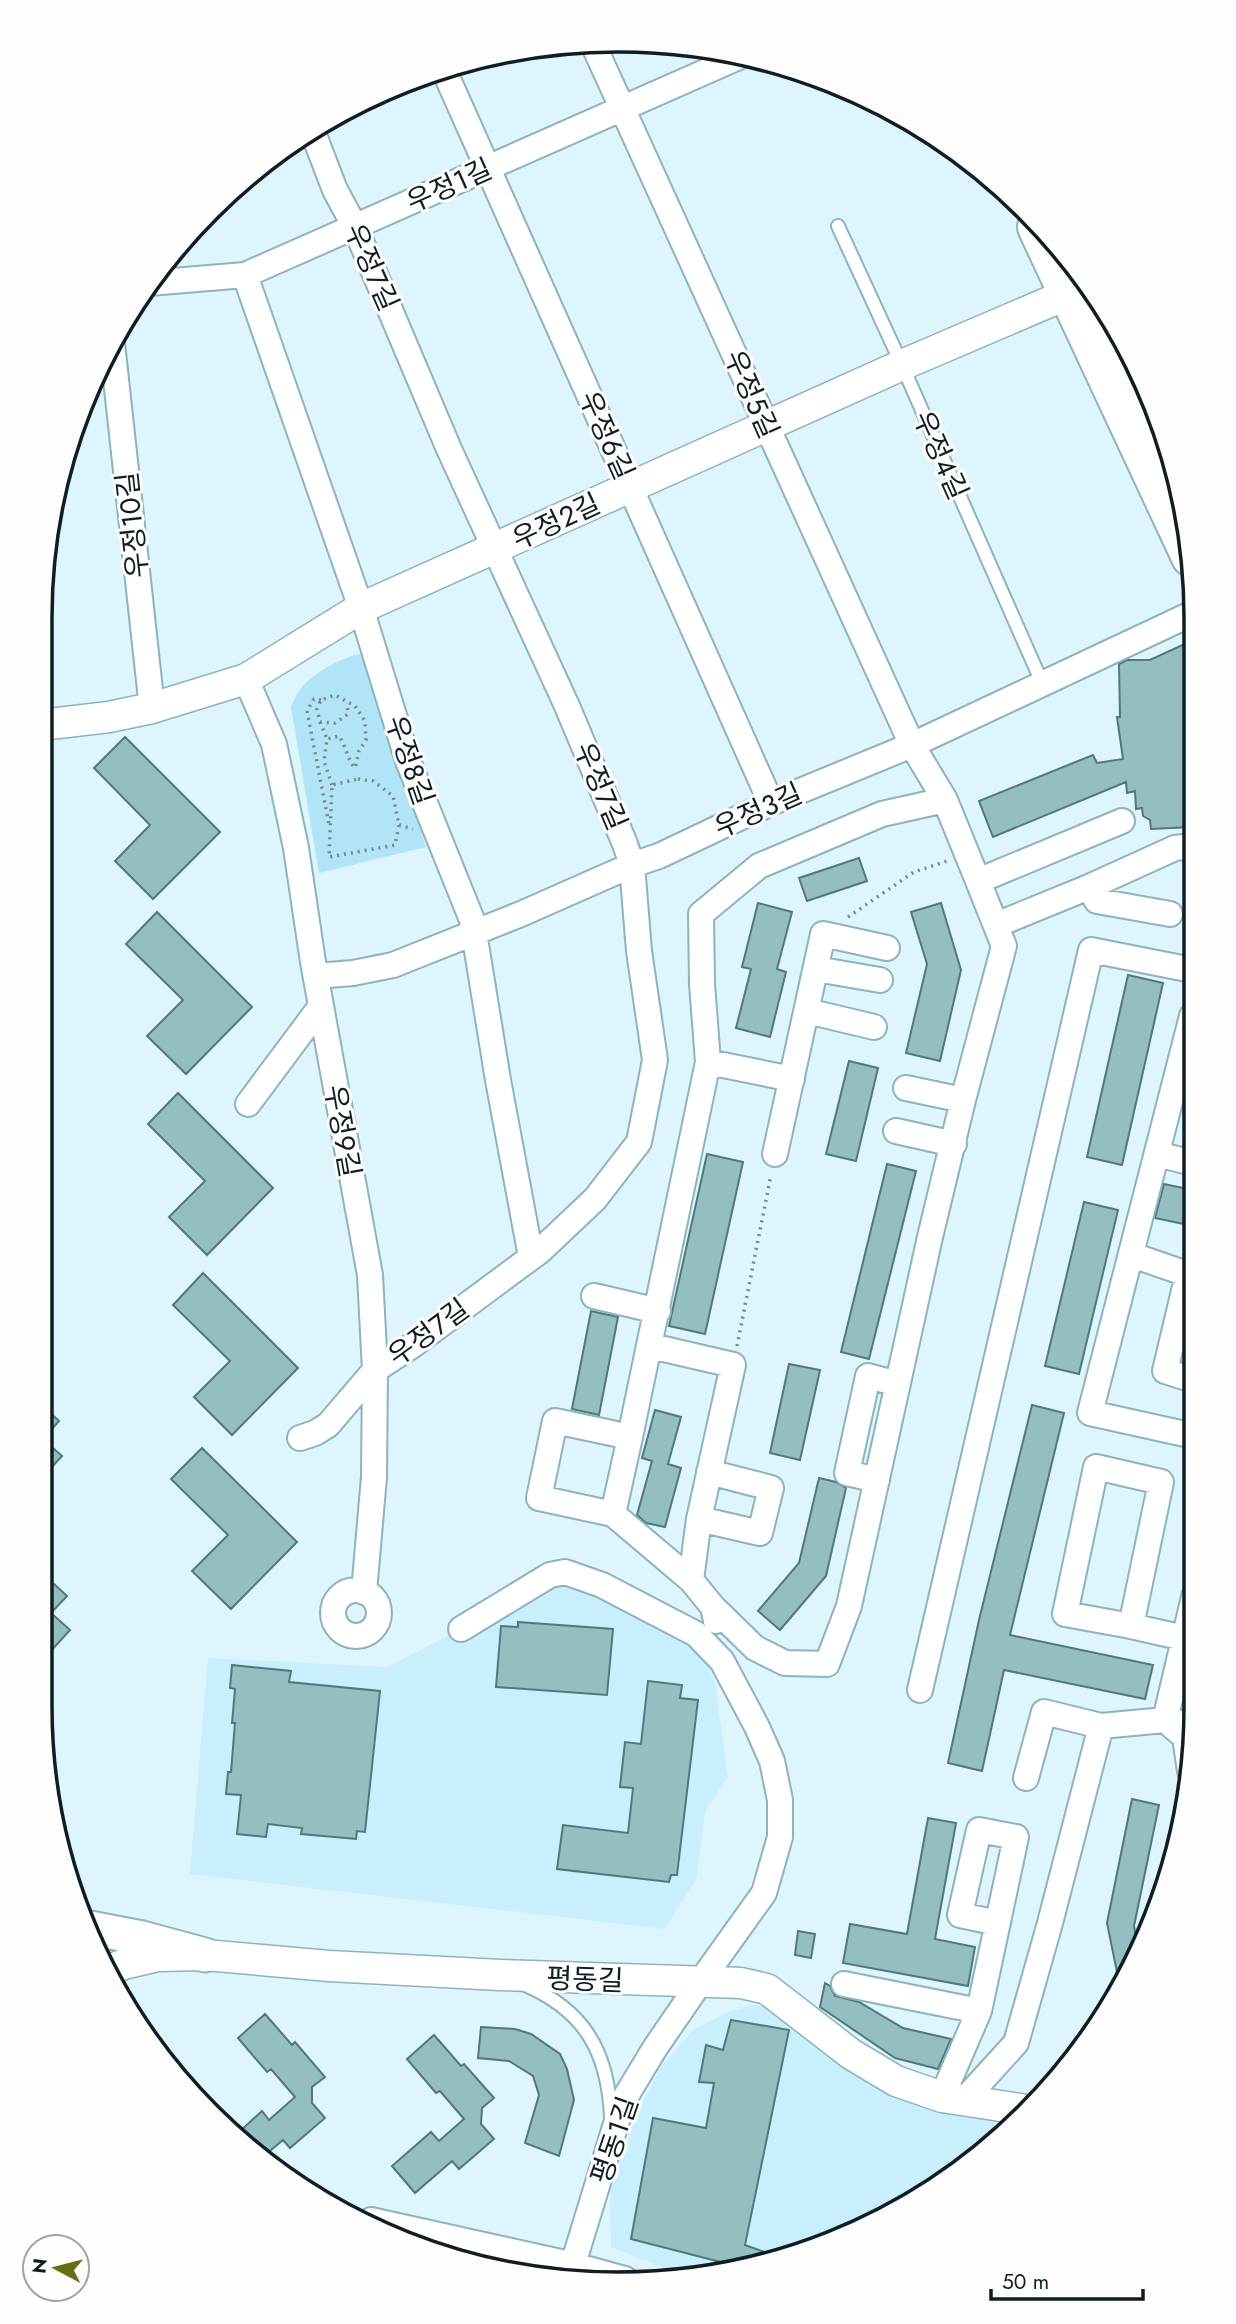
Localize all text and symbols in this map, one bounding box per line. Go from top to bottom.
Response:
street label: 우정1길 [400,148,499,222]
street label: 우정7길 [334,217,409,318]
street label: 우정5길 [714,343,789,445]
street label: 우정6길 [569,384,644,486]
street label: 우정4길 [903,404,978,506]
street label: 우정10길 [107,470,158,580]
street label: 우정2길 [505,483,607,560]
street label: 우정8길 [375,710,444,811]
street label: 우정7길 [564,736,637,837]
street label: 우정3길 [708,773,809,848]
street label: 우정9길 [314,1082,371,1181]
street label: 우정7길 [379,1289,478,1376]
street label: 평동길 [546,1958,624,2001]
street label: 평동1길 [580,2091,648,2189]
north arrow [21,2233,91,2303]
text: N [25,2257,54,2275]
scale bar [991,2258,1143,2302]
text: 50 m [1002,2267,1049,2297]

